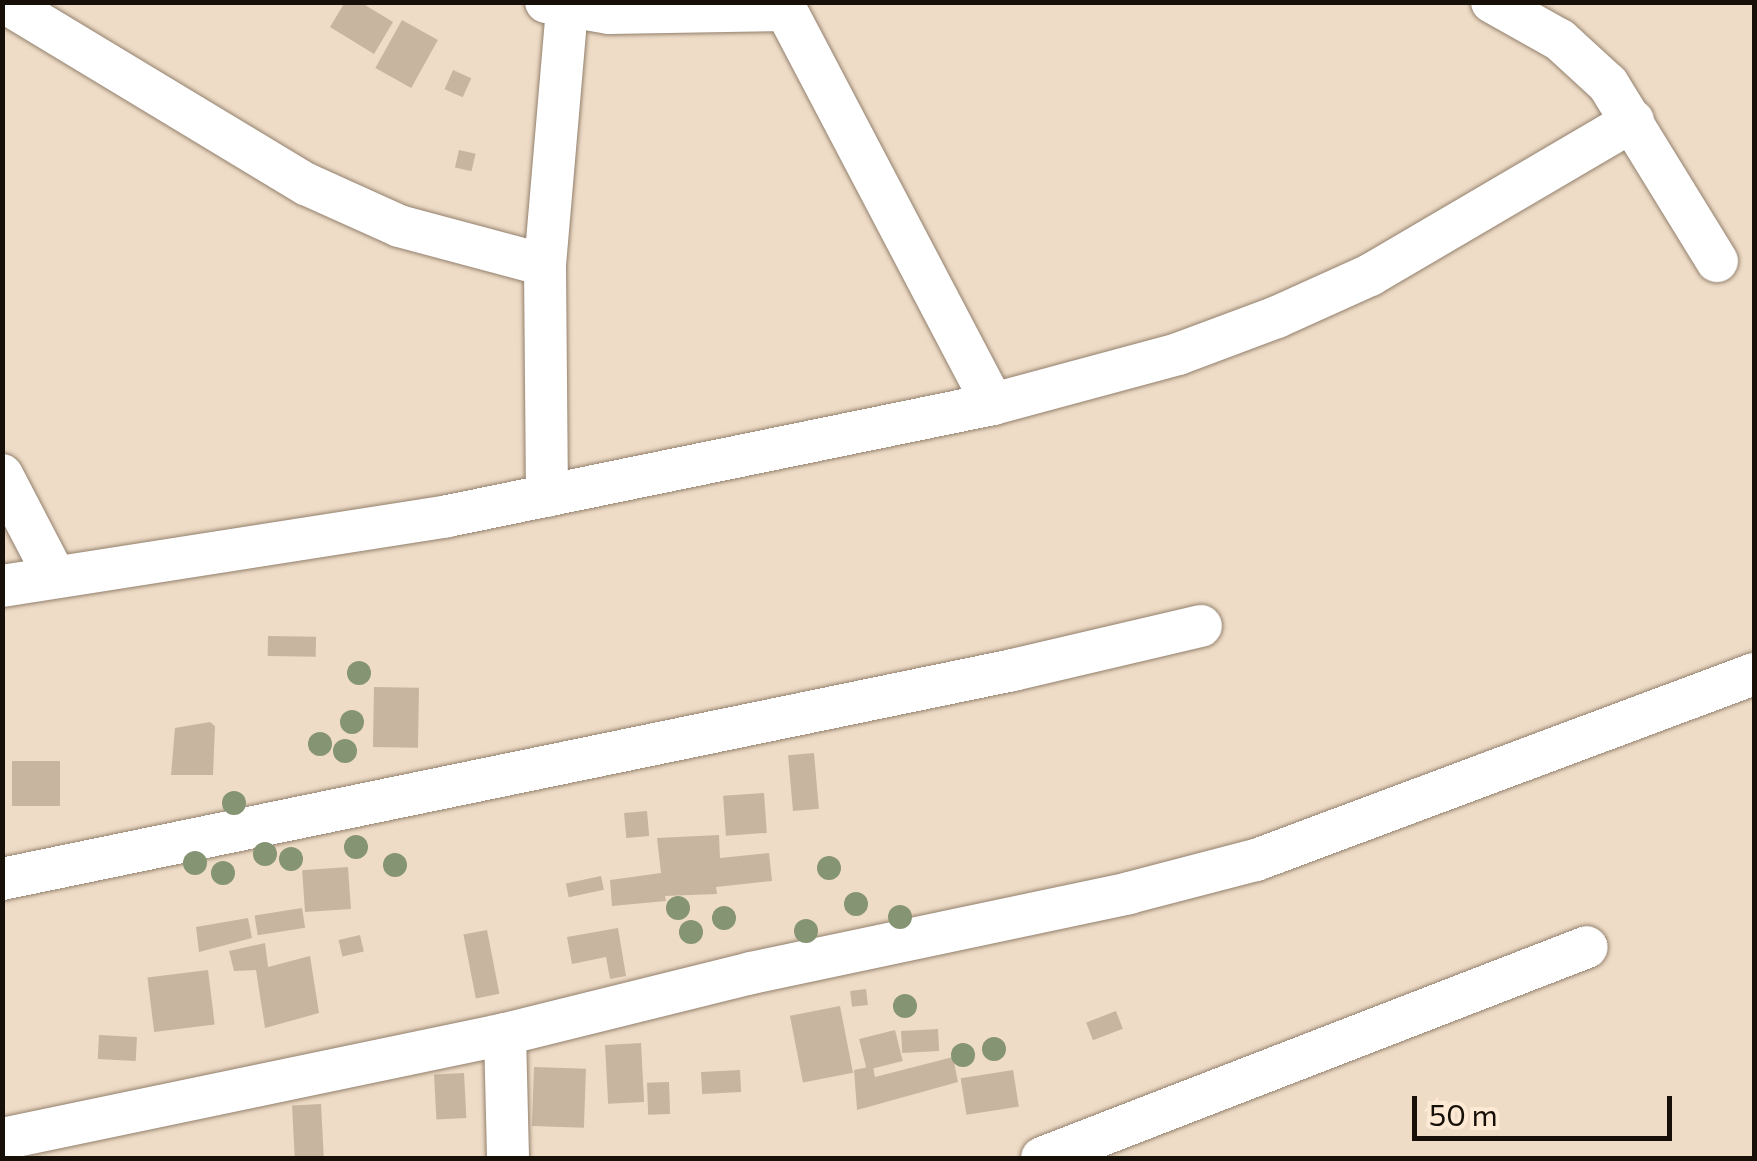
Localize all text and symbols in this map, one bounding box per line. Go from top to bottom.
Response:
scale bar [1417,1076,1677,1138]
text: 50 m [1429,1095,1498,1132]

